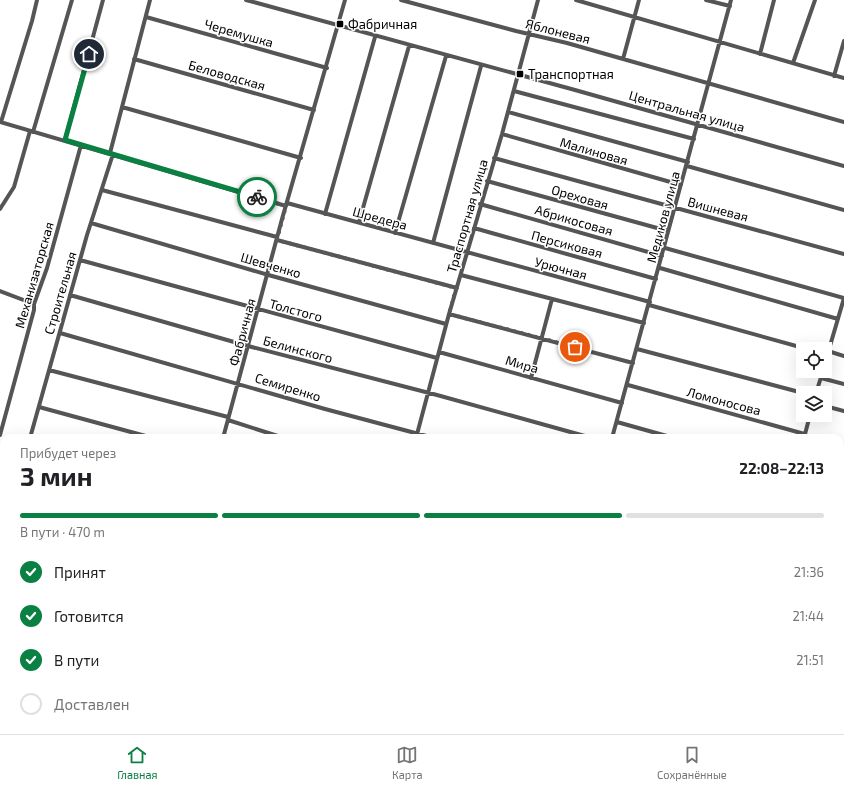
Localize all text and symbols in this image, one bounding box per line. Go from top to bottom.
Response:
street label: Яблоневая [524,15,592,47]
street label: Черемушка [203,16,275,50]
place label: Фабричная [348,16,417,32]
marker: Фабричная [335,19,345,29]
pin [72,37,106,71]
icon: home [78,43,100,65]
street label: Беловодская [187,56,267,94]
place label: Транспортная [528,66,614,82]
marker: Транспортная [515,69,525,79]
street label: Центральная улица [627,87,747,135]
street label: Малиновая [558,134,630,168]
street label: Траспортная улица [443,157,491,275]
street label: Медиков улица [643,169,683,265]
courier [237,177,277,217]
street label: Ореховая [550,181,610,213]
icon: bike [246,186,268,208]
street label: Вишневая [686,193,750,225]
street label: Абрикосовая [533,201,615,239]
street label: Шредера [351,203,409,233]
street label: Механизаторская [11,220,57,330]
street label: Персиковая [530,227,604,261]
street label: Шевченко [239,249,303,281]
street label: Строительная [41,250,79,336]
street label: Урючная [533,253,589,283]
street label: Толстого [268,295,324,325]
street label: Фабричная [225,296,259,368]
pin [558,330,592,364]
street label: Белинского [261,332,335,366]
icon: bag [564,336,586,358]
map controls [796,342,832,422]
button: locate [796,342,832,378]
street label: Мира [504,352,540,376]
street label: Семиренко [253,369,323,405]
street label: Ломоносова [685,383,763,419]
button: layers [796,386,832,422]
text: Прибудет через [20,445,116,461]
text: 22:08–22:13 [739,459,824,477]
text: 3 мин [20,460,92,491]
text: В пути · 470 m [20,524,105,540]
icon: check [20,561,42,583]
text: Принят [54,563,106,581]
text: 21:36 [794,564,824,580]
icon: check [20,605,42,627]
text: Готовится [54,607,124,625]
text: 21:44 [792,608,824,624]
icon: check [20,649,42,671]
text: В пути [54,651,99,669]
text: 21:51 [796,652,824,668]
text: Доставлен [54,695,130,713]
tab: Главная [117,744,158,781]
tab: Карта [392,744,423,781]
tab: Сохранённые [657,744,727,781]

